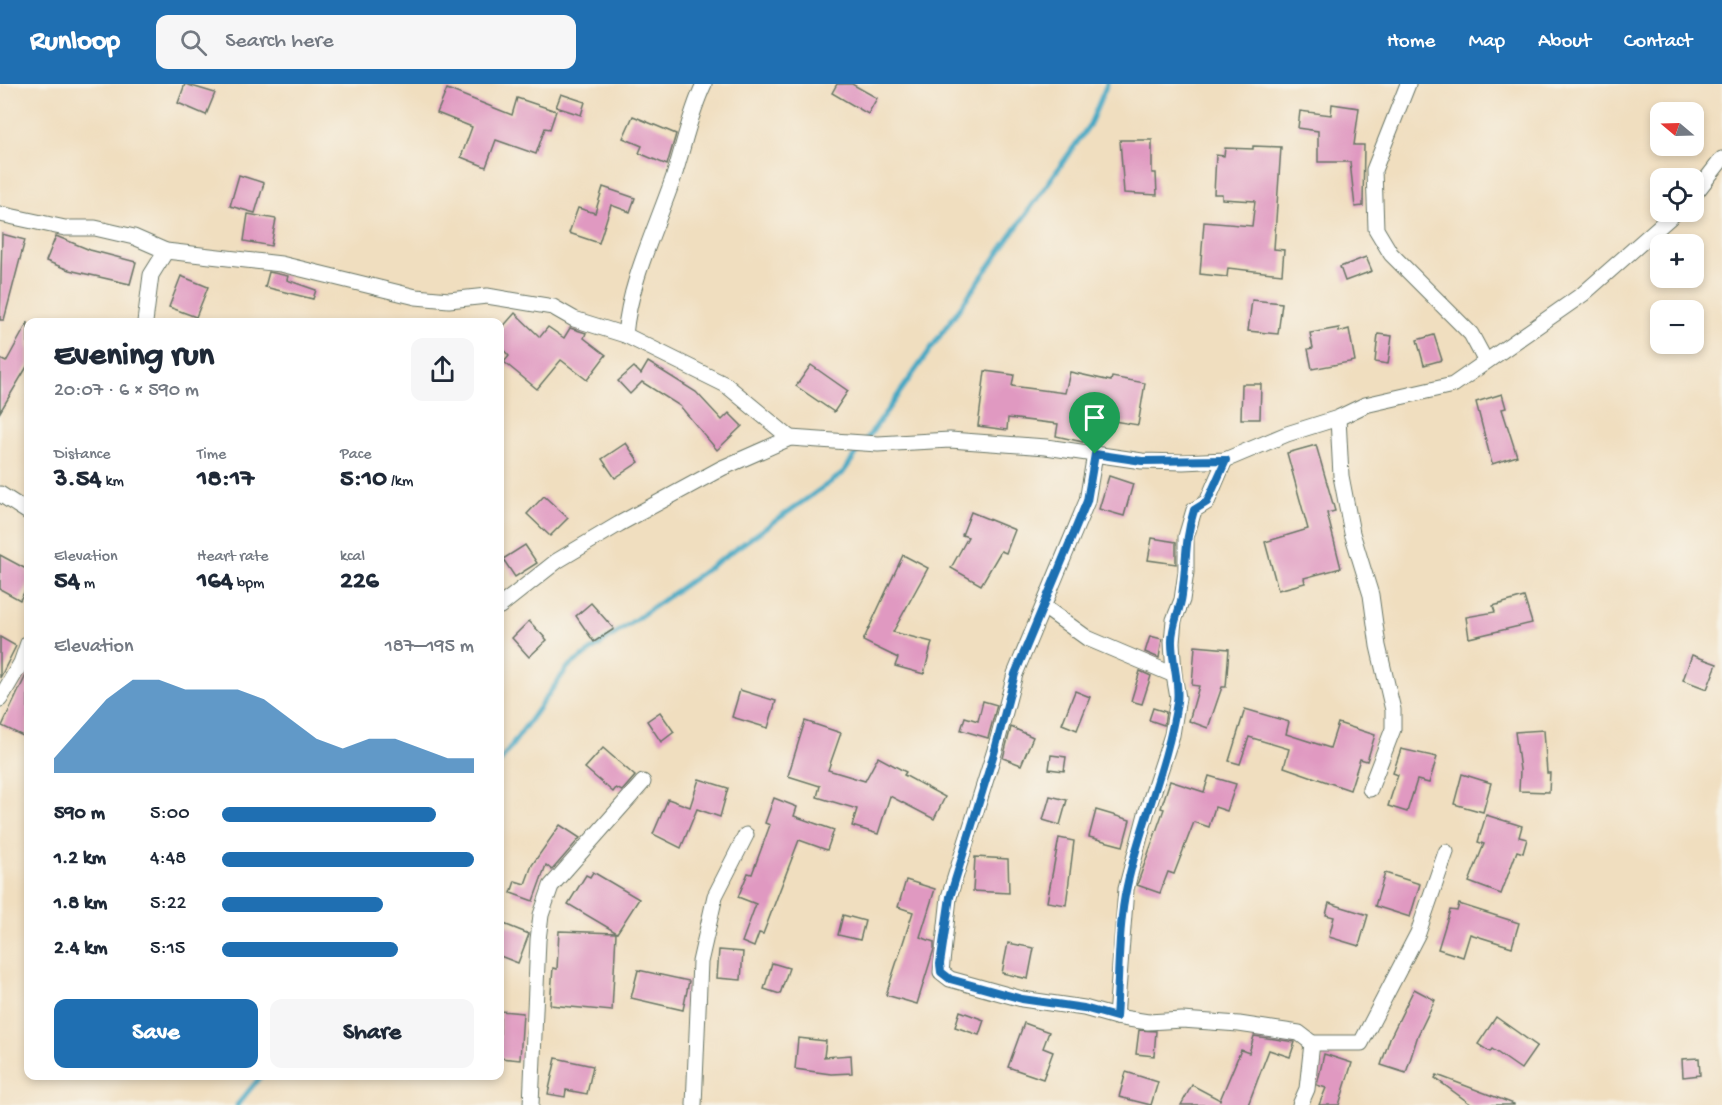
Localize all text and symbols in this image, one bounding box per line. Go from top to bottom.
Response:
search box [156,15,576,69]
text: Runloop [30,26,120,59]
icon: search [177,26,210,59]
text: Search here [225,29,334,55]
text: Home [1387,30,1435,55]
text: Map [1468,30,1505,55]
text: About [1538,30,1591,55]
text: Contact [1624,30,1692,55]
north arrow [1650,102,1704,156]
map controls [1650,102,1704,354]
button: locate [1650,168,1704,222]
button: + [1650,234,1704,288]
button: − [1650,300,1704,354]
text: Evening run [54,338,214,376]
button: share [411,338,474,401]
text: 20:07 · 6 × 590 m [54,380,199,403]
pin [1069,392,1120,454]
icon: arrive [1078,401,1111,434]
text: Distance [54,446,111,465]
text: Time [197,446,226,465]
text: Pace [340,446,371,465]
text: 3.54 [54,465,102,496]
text: 18:17 [197,465,254,496]
text: 5:10 [340,465,387,496]
text: km [102,473,124,492]
text: /km [387,473,413,492]
text: Elevation [54,548,118,567]
text: Heart rate [197,548,269,567]
text: kcal [340,548,365,567]
text: 54 [54,567,80,598]
text: 164 [197,567,233,598]
text: 226 [340,567,379,598]
text: m [80,575,95,594]
text: bpm [233,575,264,594]
text: Elevation [54,636,134,659]
text: 187–195 m [385,636,474,659]
text: 590 m [54,803,105,826]
text: 5:00 [150,803,190,826]
text: 1.2 km [54,848,106,871]
text: 4:48 [150,848,186,871]
text: 1.8 km [54,893,107,916]
text: 5:22 [150,893,186,916]
text: 2.4 km [54,938,107,961]
text: 5:15 [150,938,185,961]
button: Save [54,999,258,1068]
button: Share [270,999,474,1068]

